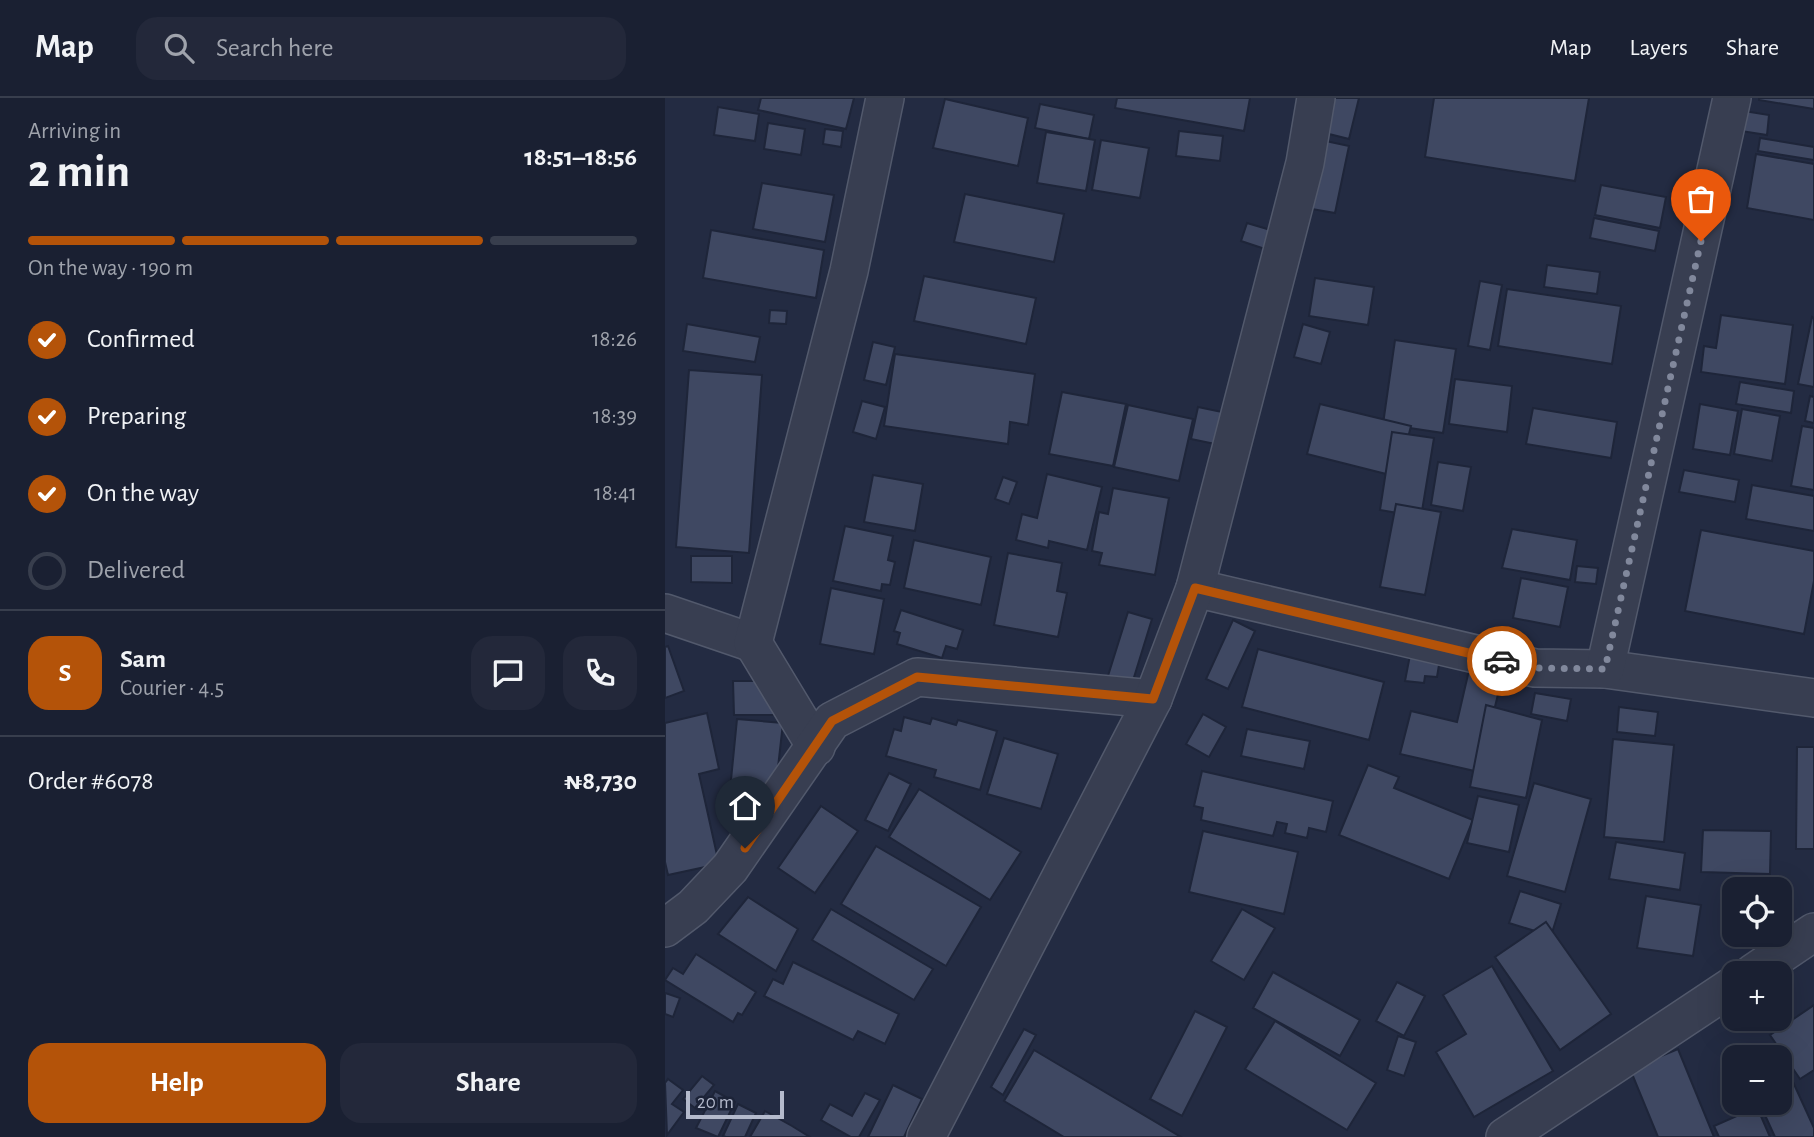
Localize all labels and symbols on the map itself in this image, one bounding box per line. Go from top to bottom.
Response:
pin [1671,169,1731,241]
courier [1467,626,1537,696]
pin [715,776,775,848]
scale bar [686,1088,784,1120]

